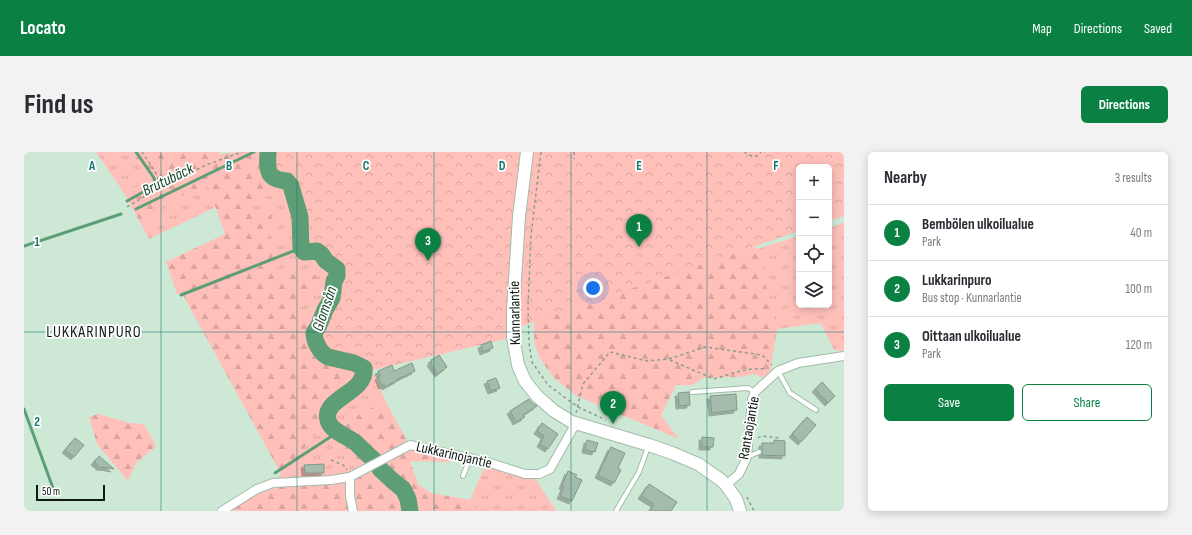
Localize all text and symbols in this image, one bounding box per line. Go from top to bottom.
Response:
text: Locato [20,17,66,40]
text: Map [1032,20,1052,37]
text: Directions [1074,20,1122,37]
text: Saved [1144,20,1172,37]
button: Directions [1081,86,1168,123]
text: Find us [24,88,93,121]
text: A [88,158,96,174]
text: B [226,158,232,174]
text: C [363,158,370,174]
text: D [499,158,506,174]
text: E [636,158,642,174]
text: F [773,158,779,174]
water label: Brutubäck [139,159,198,200]
map controls [796,164,832,308]
button: + [796,164,832,200]
text: Nearby [884,168,927,188]
text: 3 results [1115,170,1152,186]
button: − [796,200,832,236]
pin: 1 [626,214,652,247]
text: Bembölen ulkoilualue [922,215,1034,234]
text: 1 [894,225,900,241]
text: 40 m [1130,225,1152,241]
pin: 3 [415,228,441,261]
text: 1 [34,234,40,250]
text: Park [922,234,941,250]
button: locate [796,236,832,272]
text: Lukkarinpuro [922,271,992,290]
button: layers [796,272,832,308]
your location [583,278,603,298]
street label: Kunnarlantie [505,281,525,345]
text: 2 [894,281,900,297]
text: 100 m [1125,281,1152,297]
water label: Glomsån [309,284,342,334]
text: Bus stop · Kunnarlantie [922,290,1022,306]
district label: LUKKARINPURO [46,323,142,342]
text: Oittaan ulkoilualue [922,327,1021,346]
text: 3 [894,337,900,353]
text: 120 m [1126,337,1152,353]
text: Park [922,346,941,362]
button: Save [884,384,1014,421]
button: Share [1022,384,1152,421]
pin: 2 [600,391,626,424]
street label: Rantaojantie [734,395,764,461]
text: 2 [34,414,40,430]
street label: Lukkarinojantie [414,437,494,473]
scale bar [36,483,105,502]
text: 50 m [42,485,60,498]

